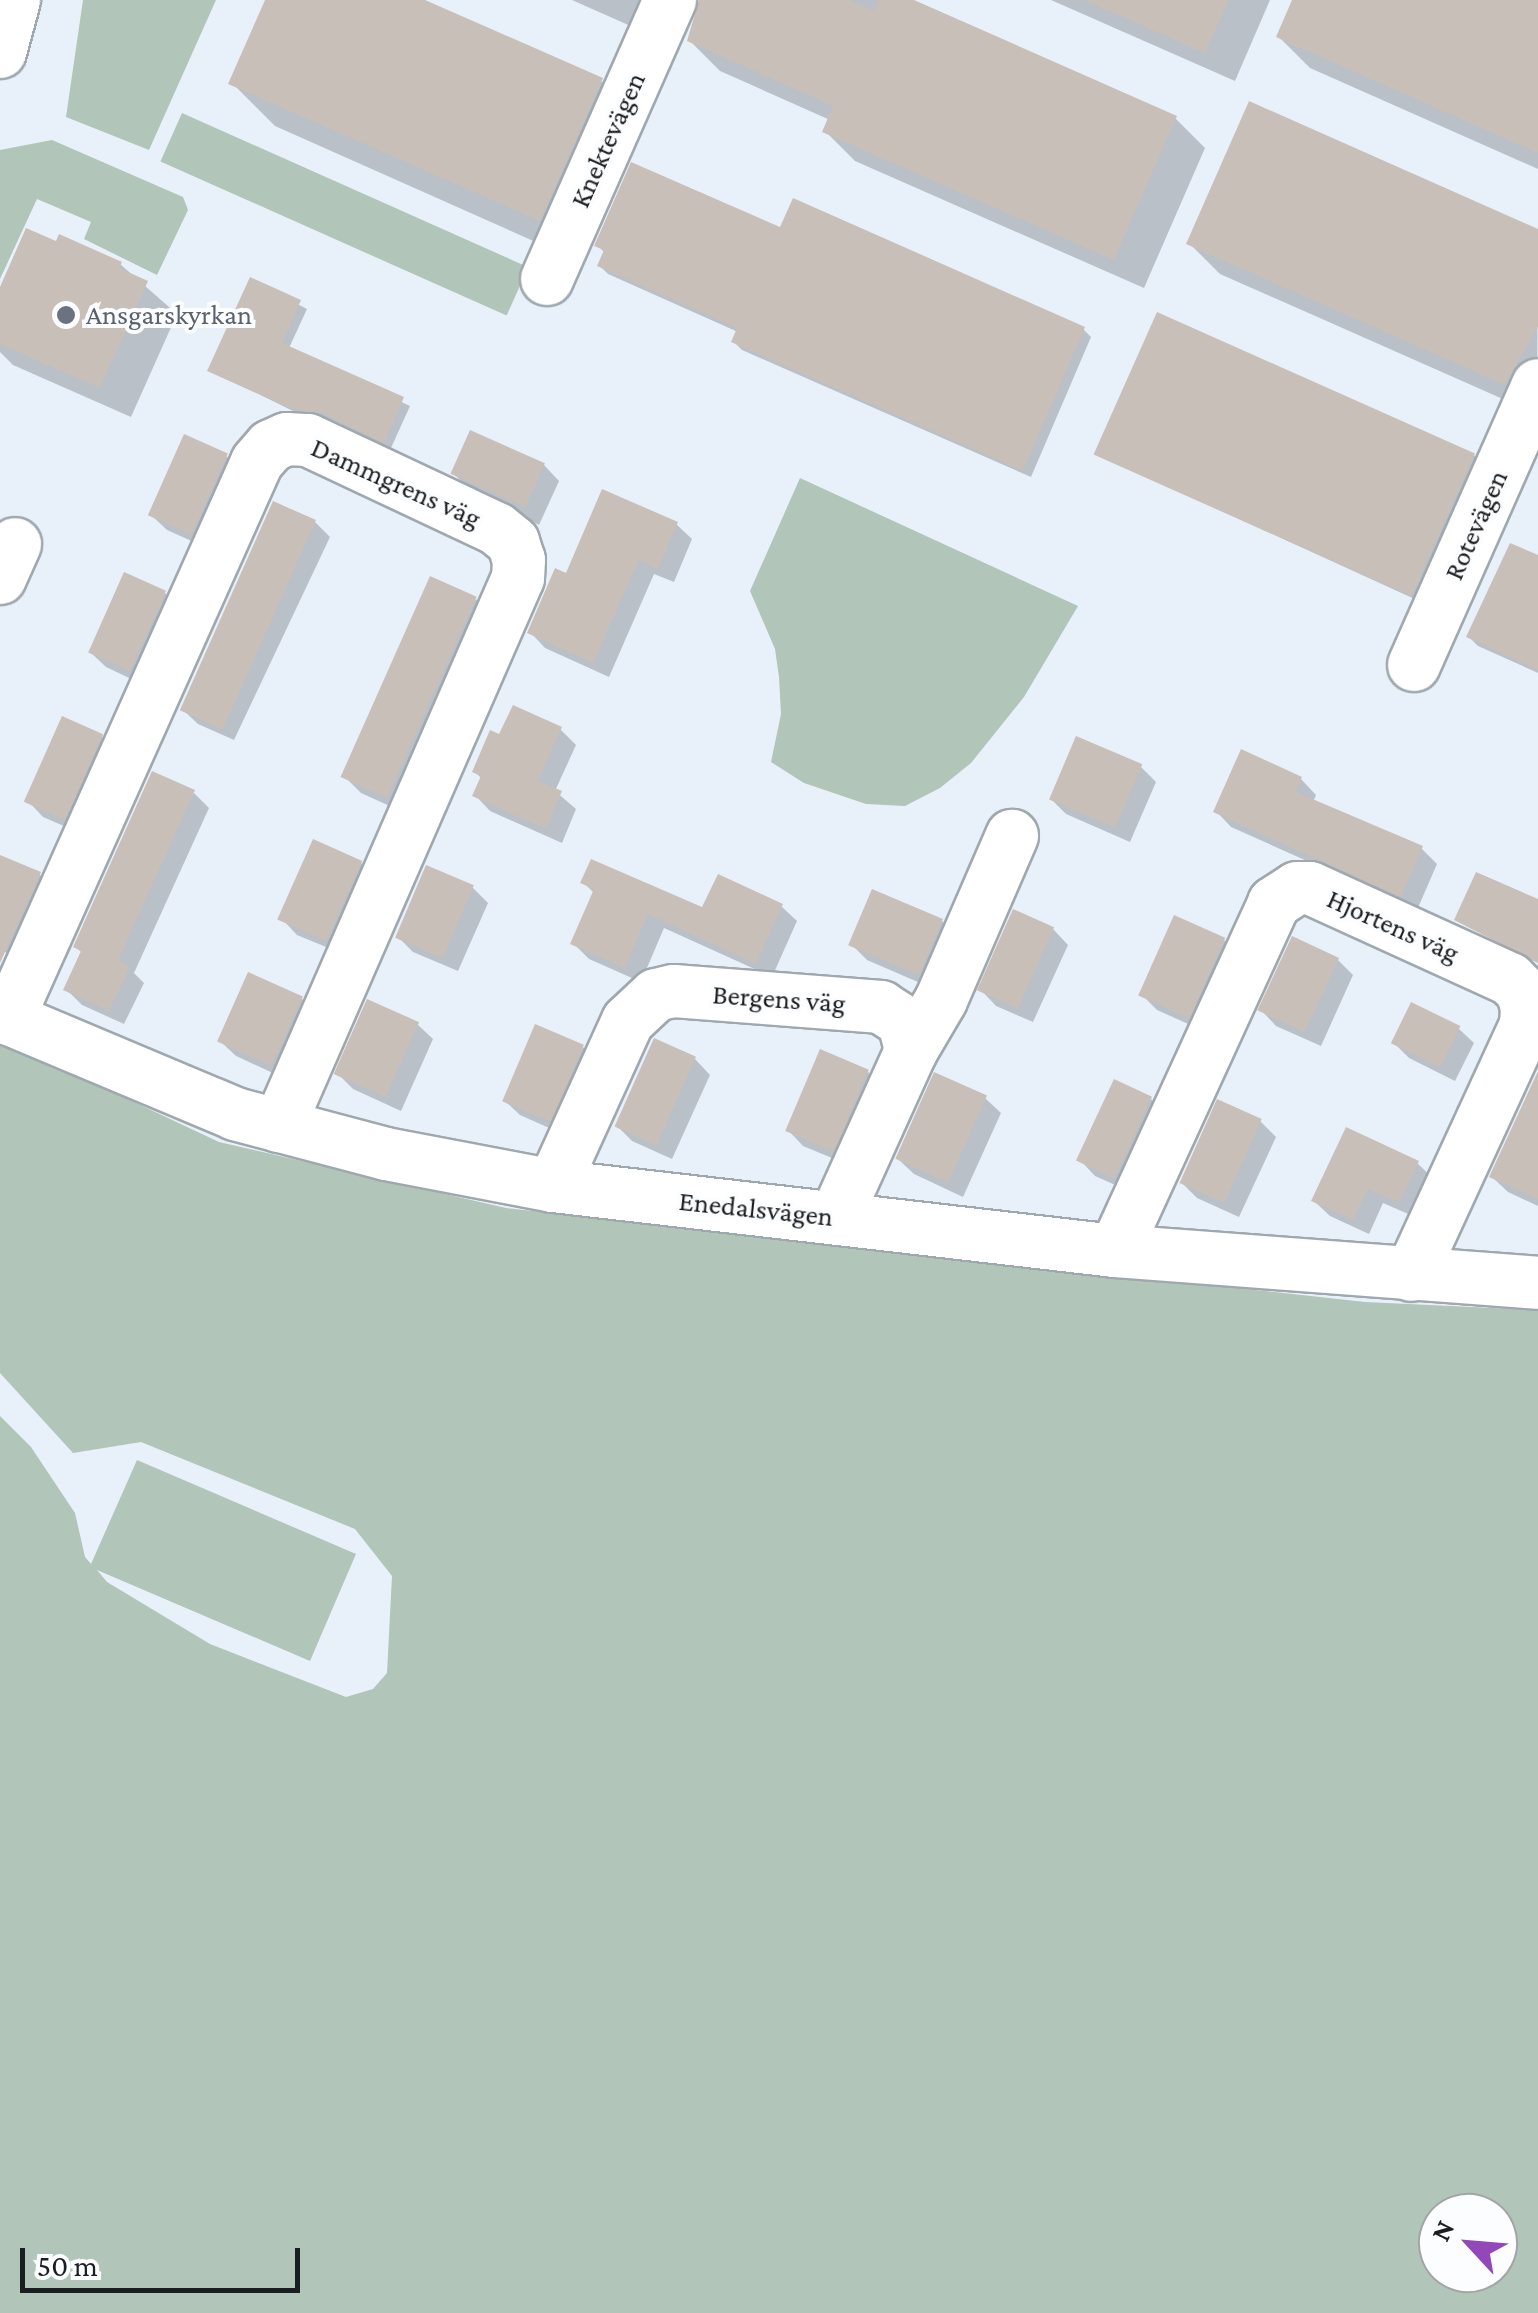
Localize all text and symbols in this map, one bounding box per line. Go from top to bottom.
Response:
street label: Knektevägen [563,67,653,213]
place label: Ansgarskyrkan [86,298,252,332]
marker: Ansgarskyrkan [55,304,77,326]
street label: Dammgrens väg [306,431,486,535]
street label: Rotevägen [1437,465,1515,585]
street label: Hjortens väg [1322,882,1464,970]
street label: Bergens väg [711,978,847,1020]
street label: Enedalsvägen [677,1184,835,1234]
north arrow [1418,2193,1518,2293]
text: N [1424,2215,1461,2246]
scale bar [25,2228,305,2290]
text: 50 m [37,2249,98,2282]

